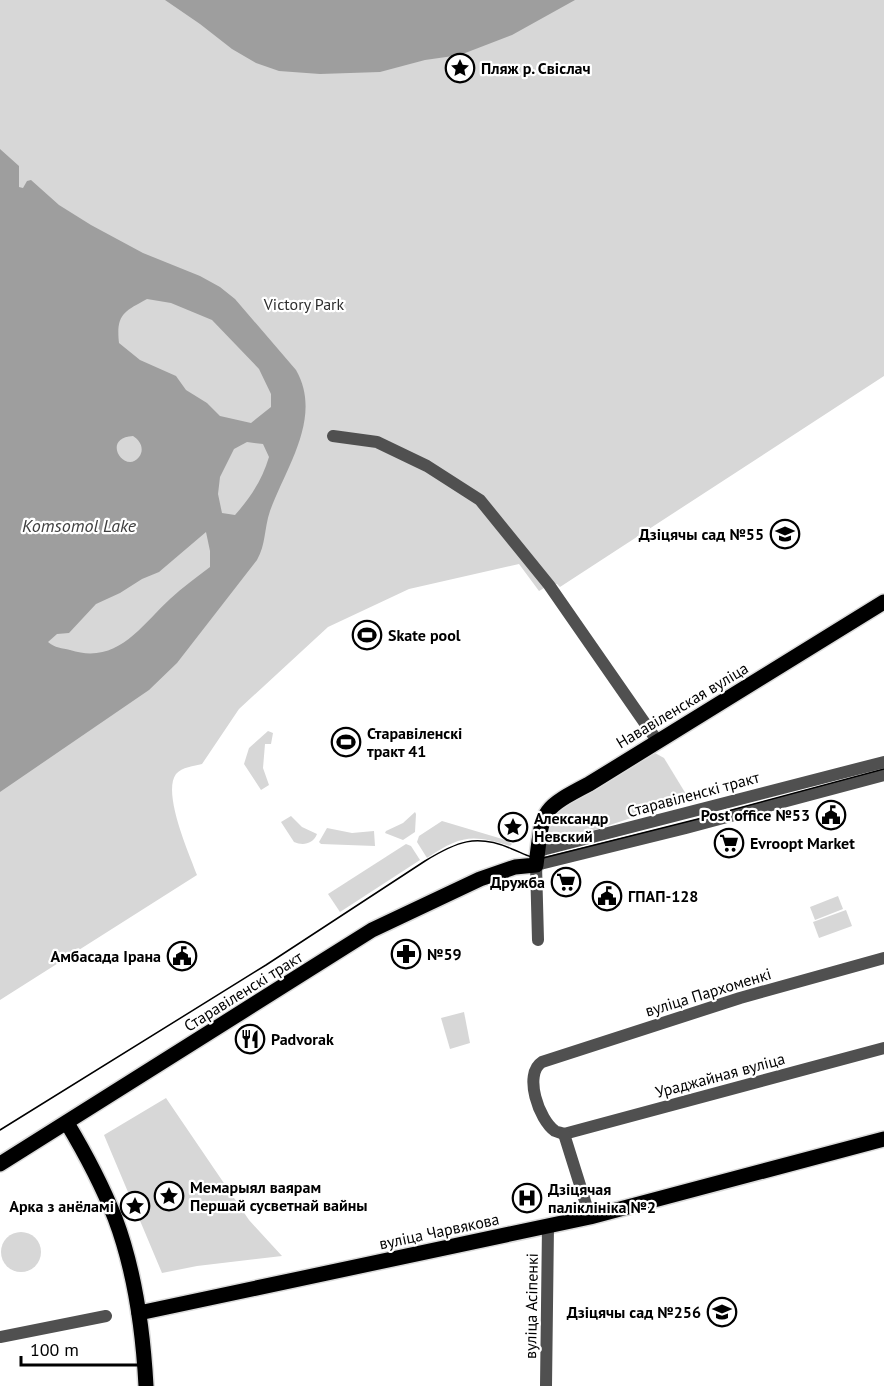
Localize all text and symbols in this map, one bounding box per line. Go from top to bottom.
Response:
place icon: Пляж р. Свіслач [444,52,476,84]
place label: Пляж р. Свіслач [481,58,591,78]
park label: Victory Park [263,294,345,314]
water label: Komsomol Lake [22,514,137,537]
school or university icon: Дзіцячы сад №55 [769,518,801,550]
place label: Дзіцячы сад №55 [639,524,764,544]
sports icon: Skate pool [351,619,383,651]
place label: Skate pool [388,625,461,645]
street label: Нававіленская вуліца [612,658,752,752]
place label: Старавіленскі тракт 41 [367,723,462,761]
sports icon: Старавіленскі тракт 41 [330,726,362,758]
street label: Старавіленскі тракт [625,767,762,821]
public building icon: Post office №53 [815,799,847,831]
place label: Post office №53 [701,805,810,825]
place label: Александр Невский [534,808,609,846]
place icon: Александр Невский [497,811,529,843]
supermarket icon: Evroopt Market [713,827,745,859]
place label: Evroopt Market [750,833,855,853]
supermarket icon: Дружба [550,866,582,898]
place label: Дружба [490,872,545,892]
public building icon: ГПАП-128 [591,880,623,912]
place label: ГПАП-128 [628,886,698,906]
pharmacy icon: №59 [390,938,422,970]
public building icon: Амбасада Ірана [166,940,198,972]
place label: №59 [427,944,462,964]
place label: Амбасада Ірана [51,946,161,966]
street label: Старавіленскі тракт [180,946,307,1036]
street label: вуліца Пархоменкі [643,963,773,1021]
restaurant icon: Padvorak [234,1023,266,1055]
place label: Padvorak [271,1029,334,1049]
street label: Ураджайная вуліца [653,1048,787,1102]
place label: Мемарыял ваярам Першай сусветнай вайны [190,1177,368,1215]
place label: Дзіцячая паліклініка №2 [548,1179,656,1217]
place icon: Мемарыял ваярам Першай сусветнай вайны [153,1180,185,1212]
hospital icon: Дзіцячая паліклініка №2 [511,1182,543,1214]
place icon: Арка з анёламі [119,1190,151,1222]
place label: Арка з анёламі [9,1196,114,1216]
street label: вуліца Чарвякова [377,1208,501,1254]
street label: вуліца Асіпенкі [520,1253,542,1359]
school or university icon: Дзіцячы сад №256 [706,1296,738,1328]
place label: Дзіцячы сад №256 [567,1302,701,1322]
scale bar [21,1329,144,1367]
text: 100 m [30,1338,79,1361]

